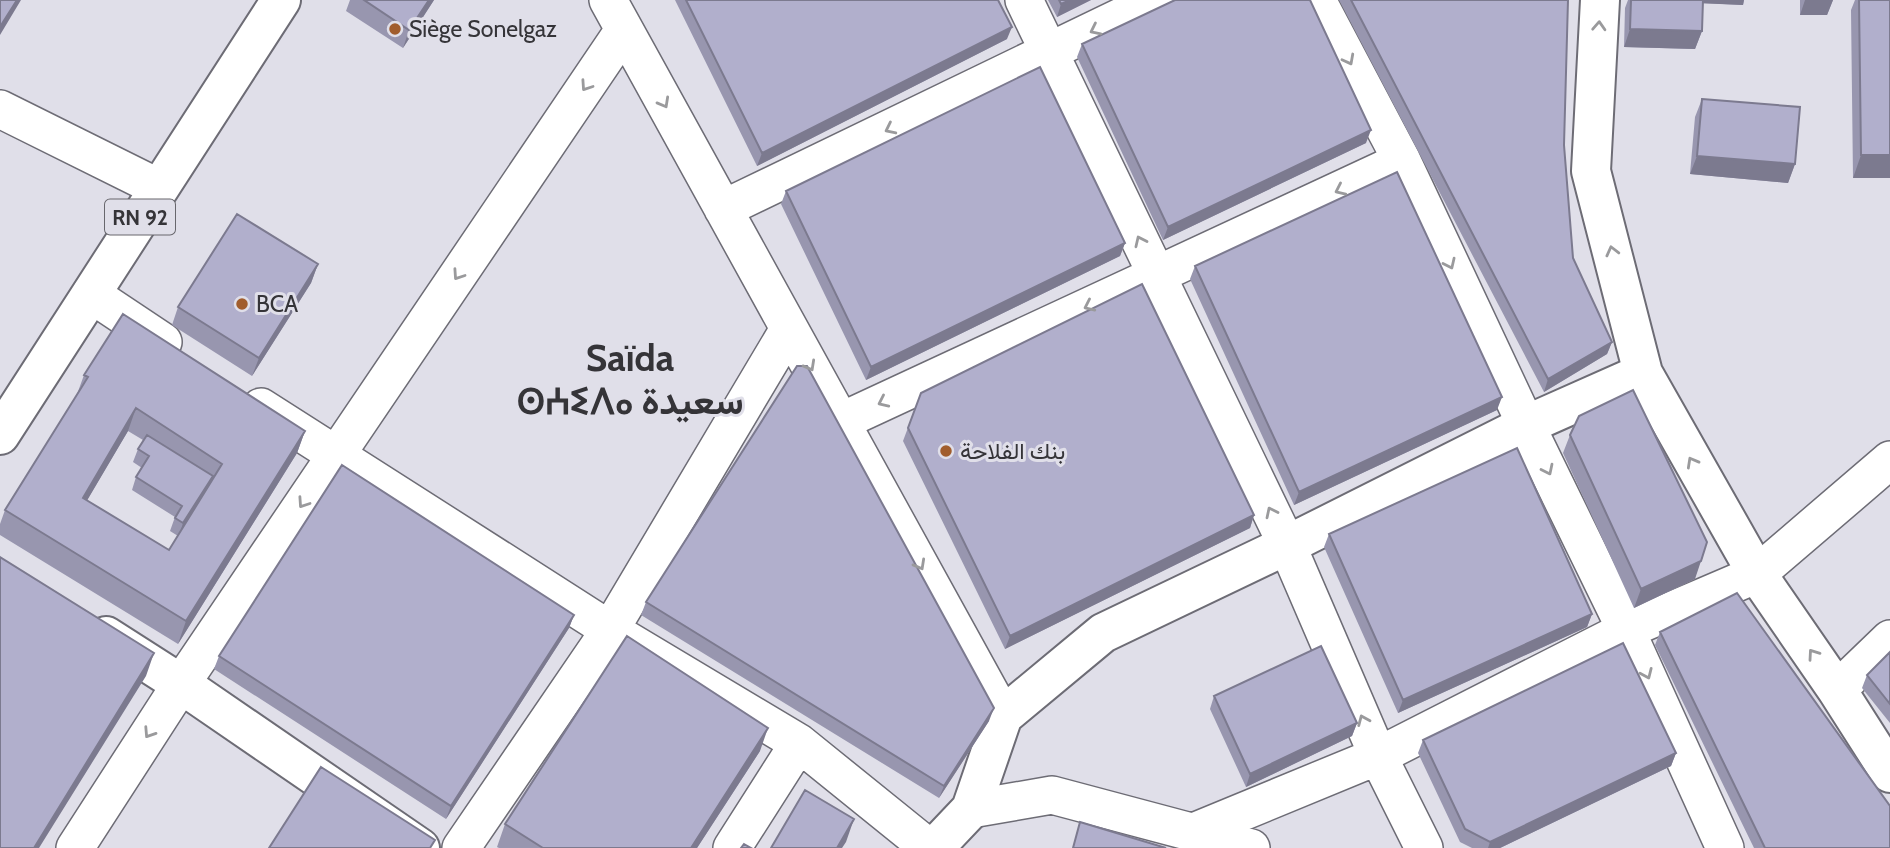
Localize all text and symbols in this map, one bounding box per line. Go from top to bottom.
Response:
place label: Siège Sonelgaz [409,15,557,43]
one-way arrow [1591,20,1606,31]
marker: Siège Sonelgaz [387,21,403,37]
one-way arrow [1090,22,1102,36]
one-way arrow [1341,53,1354,66]
one-way arrow [582,78,594,91]
one-way arrow [656,95,669,108]
one-way arrow [885,121,897,135]
one-way arrow [1335,182,1347,196]
road number: RN 92 [105,200,175,234]
one-way arrow [1134,236,1148,248]
one-way arrow [1606,245,1620,257]
one-way arrow [1442,257,1456,269]
one-way arrow [453,267,466,280]
place label: BCA [256,290,298,318]
marker: BCA [234,296,250,312]
one-way arrow [1084,298,1096,312]
district label: Saïda ⵙⵄⵉⴷⴰ سعيدة [516,335,744,423]
one-way arrow [802,359,815,372]
one-way arrow [878,394,890,408]
place label: بنك الفلاحة [960,437,1065,465]
marker: بنك الفلاحة [938,443,954,459]
one-way arrow [1687,456,1700,469]
one-way arrow [1539,463,1553,475]
one-way arrow [298,496,311,509]
one-way arrow [1266,507,1280,519]
one-way arrow [912,558,925,571]
one-way arrow [1809,649,1821,662]
one-way arrow [1638,667,1652,680]
one-way arrow [1357,715,1371,727]
one-way arrow [145,725,158,738]

